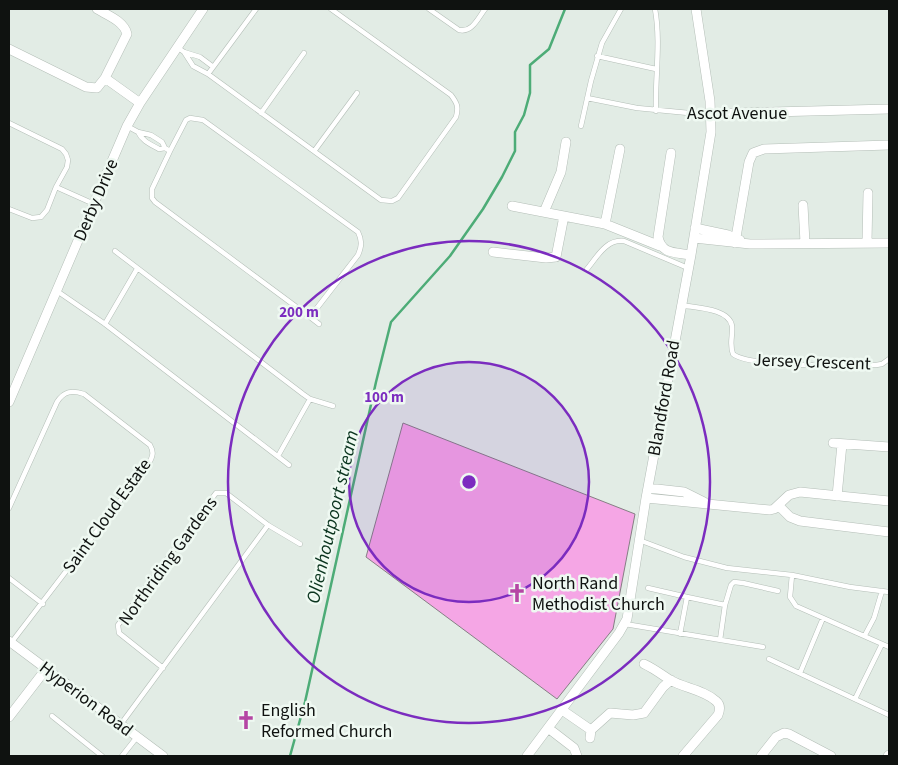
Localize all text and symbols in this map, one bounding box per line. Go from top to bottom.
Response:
street label: Ascot Avenue [687,101,787,126]
street label: Derby Drive [67,155,125,245]
text: 200 m [279,302,319,323]
street label: Blandford Road [642,338,686,458]
street label: Jersey Crescent [753,347,871,377]
text: 100 m [364,387,404,408]
water label: Olienhoutpoort stream [300,428,366,606]
street label: Saint Cloud Estate [57,453,157,579]
centre of rings [460,473,478,491]
street label: Northriding Gardens [113,491,223,631]
place label: North Rand Methodist Church [532,571,665,617]
church icon: North Rand Methodist Church [506,582,528,604]
street label: Hyperion Road [34,655,138,743]
place label: English Reformed Church [261,698,392,744]
church icon: English Reformed Church [235,709,257,731]

